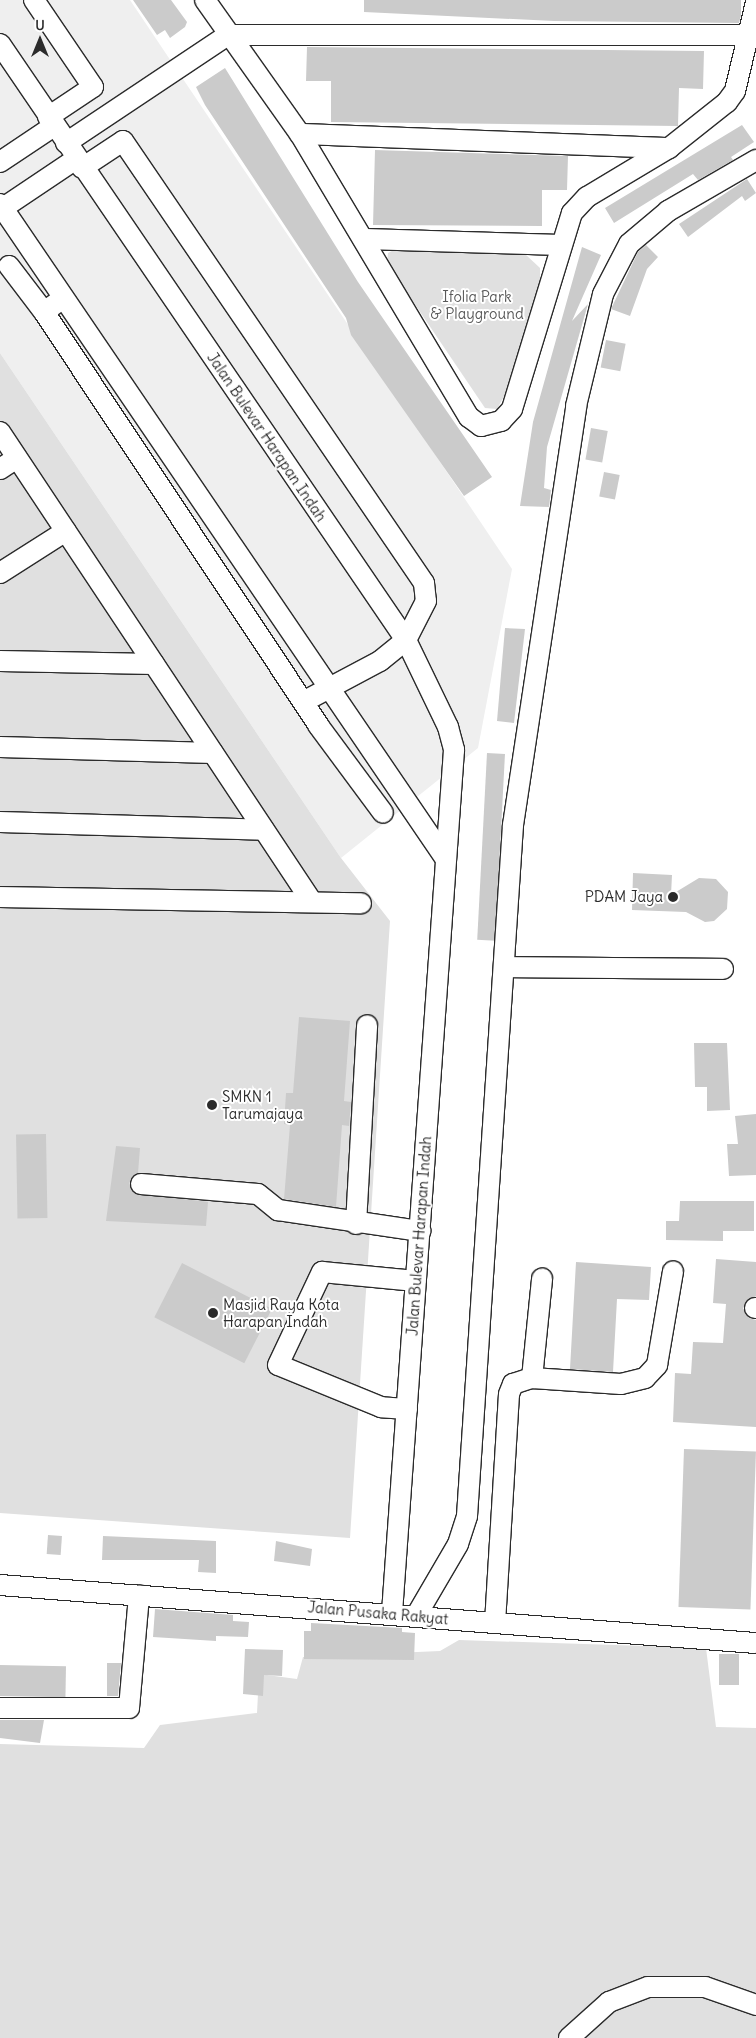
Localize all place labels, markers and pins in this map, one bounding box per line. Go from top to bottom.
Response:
place label: PDAM Jaya [585,888,663,906]
marker: PDAM Jaya [667,891,679,903]
place label: SMKN 1 Tarumajaya [222,1087,303,1122]
marker: SMKN 1 Tarumajaya [206,1099,218,1111]
place label: Masjid Raya Kota Harapan Indah [223,1295,339,1330]
marker: Masjid Raya Kota Harapan Indah [207,1307,219,1319]

